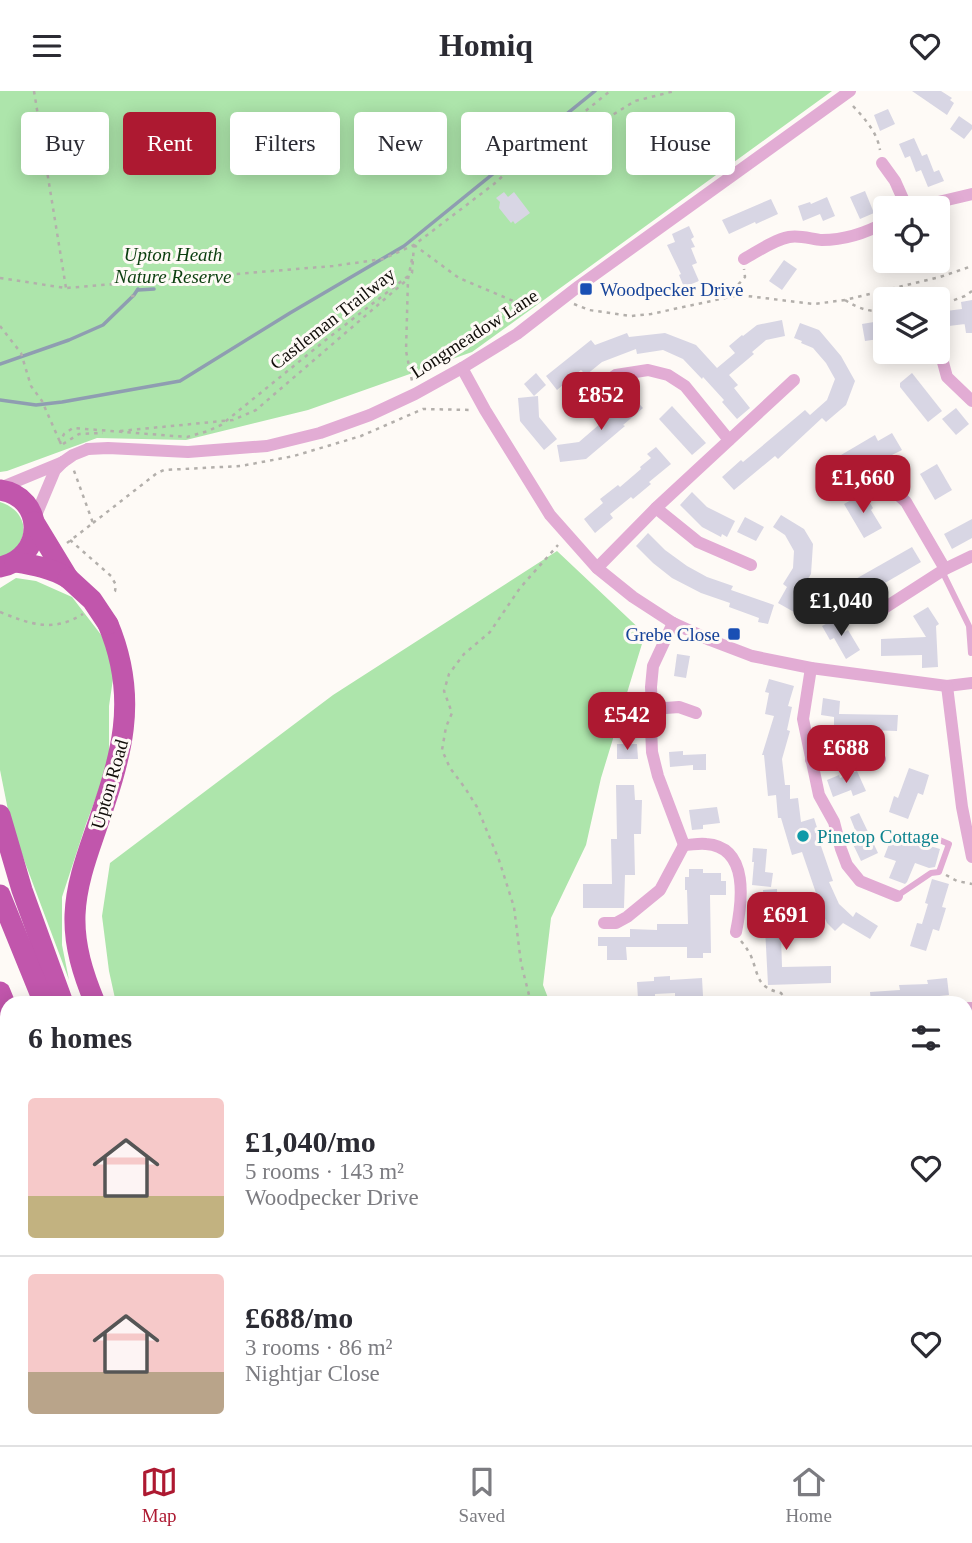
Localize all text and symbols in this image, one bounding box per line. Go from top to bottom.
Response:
icon: menu [28,27,66,65]
text: Homiq [439,27,533,63]
icon: heart [906,27,944,65]
chip: Buy [21,112,109,175]
chip: Rent [123,112,216,175]
chip: Filters [230,112,340,175]
chip: New [354,112,447,175]
chip: Apartment [461,112,612,175]
chip: House [626,112,735,175]
map controls [873,196,950,364]
button: locate [873,196,950,273]
park label: Upton Heath Nature Reserve [114,244,231,287]
street label: Castleman Trailway [266,263,399,374]
place label: Woodpecker Drive [600,279,744,300]
marker: Woodpecker Drive [578,281,594,297]
street label: Longmeadow Lane [407,285,542,382]
button: layers [873,287,950,364]
pin: £852 [560,373,642,432]
text: £852 [578,382,624,407]
pin: £1,660 [806,455,920,515]
text: £1,660 [831,465,895,490]
pin: £1,040 [784,579,898,638]
text: £1,040 [809,588,873,613]
place label: Grebe Close [626,624,720,645]
marker: Grebe Close [726,626,742,642]
pin: £542 [586,693,668,752]
text: £542 [604,702,650,727]
pin: £688 [805,725,887,785]
text: £688 [823,735,869,760]
street label: Upton Road [87,736,132,831]
place label: Pinetop Cottage [817,826,939,847]
marker: Pinetop Cottage [795,828,811,844]
pin: £691 [745,893,827,952]
text: £691 [763,902,809,927]
icon: filters [907,1019,945,1057]
text: 6 homes [28,1021,132,1054]
text: £1,040/mo [245,1125,376,1158]
icon: home [84,1126,168,1210]
icon: heart [907,1149,945,1187]
text: 5 rooms · 143 m² [245,1159,404,1184]
text: Woodpecker Drive [245,1185,419,1210]
text: £688/mo [245,1301,353,1334]
icon: home [84,1302,168,1386]
icon: heart [907,1325,945,1363]
text: 3 rooms · 86 m² [245,1335,392,1360]
text: Nightjar Close [245,1361,380,1386]
tab: Map [140,1463,178,1527]
tab: Saved [459,1463,505,1527]
tab: Home [785,1463,832,1527]

